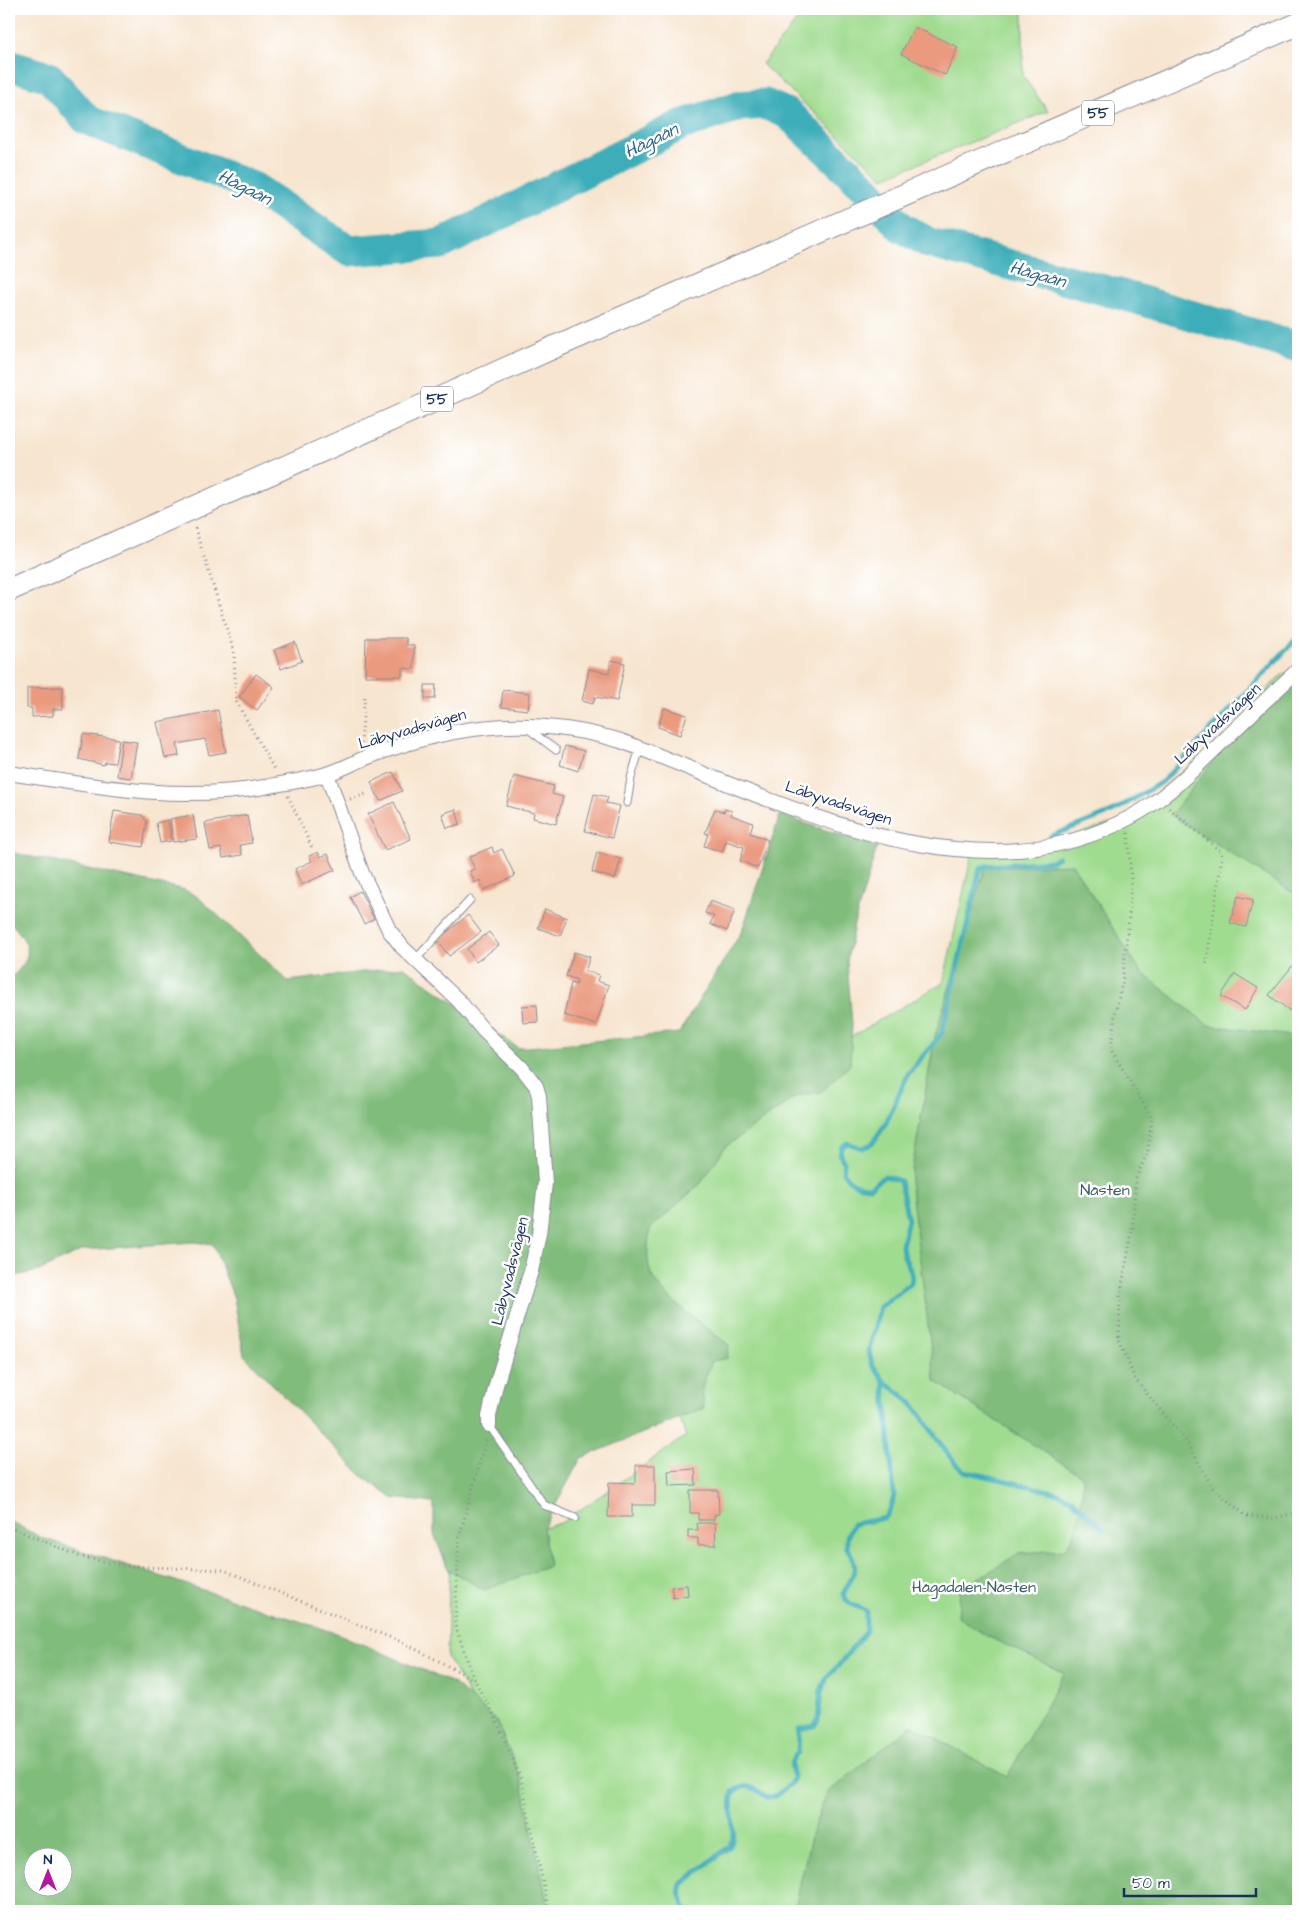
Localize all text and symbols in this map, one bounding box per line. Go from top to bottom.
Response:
road number: 55 [1082,100,1114,126]
water label: Hågaån [620,116,684,165]
water label: Hågaån [213,163,277,213]
water label: Hågaån [1007,255,1070,296]
road number: 55 [421,386,453,412]
street label: Läbyvadsvägen [1170,678,1266,770]
street label: Läbyvadsvägen [356,703,469,756]
street label: Läbyvadsvägen [782,775,895,832]
park label: Nåsten [1080,1179,1130,1201]
street label: Läbyvadsvägen [486,1215,535,1328]
park label: Hågadalen-Nåsten [912,1576,1036,1599]
north arrow [22,1848,72,1898]
text: N [44,1850,53,1870]
scale bar [1124,1865,1257,1897]
text: 50 m [1132,1873,1170,1894]

